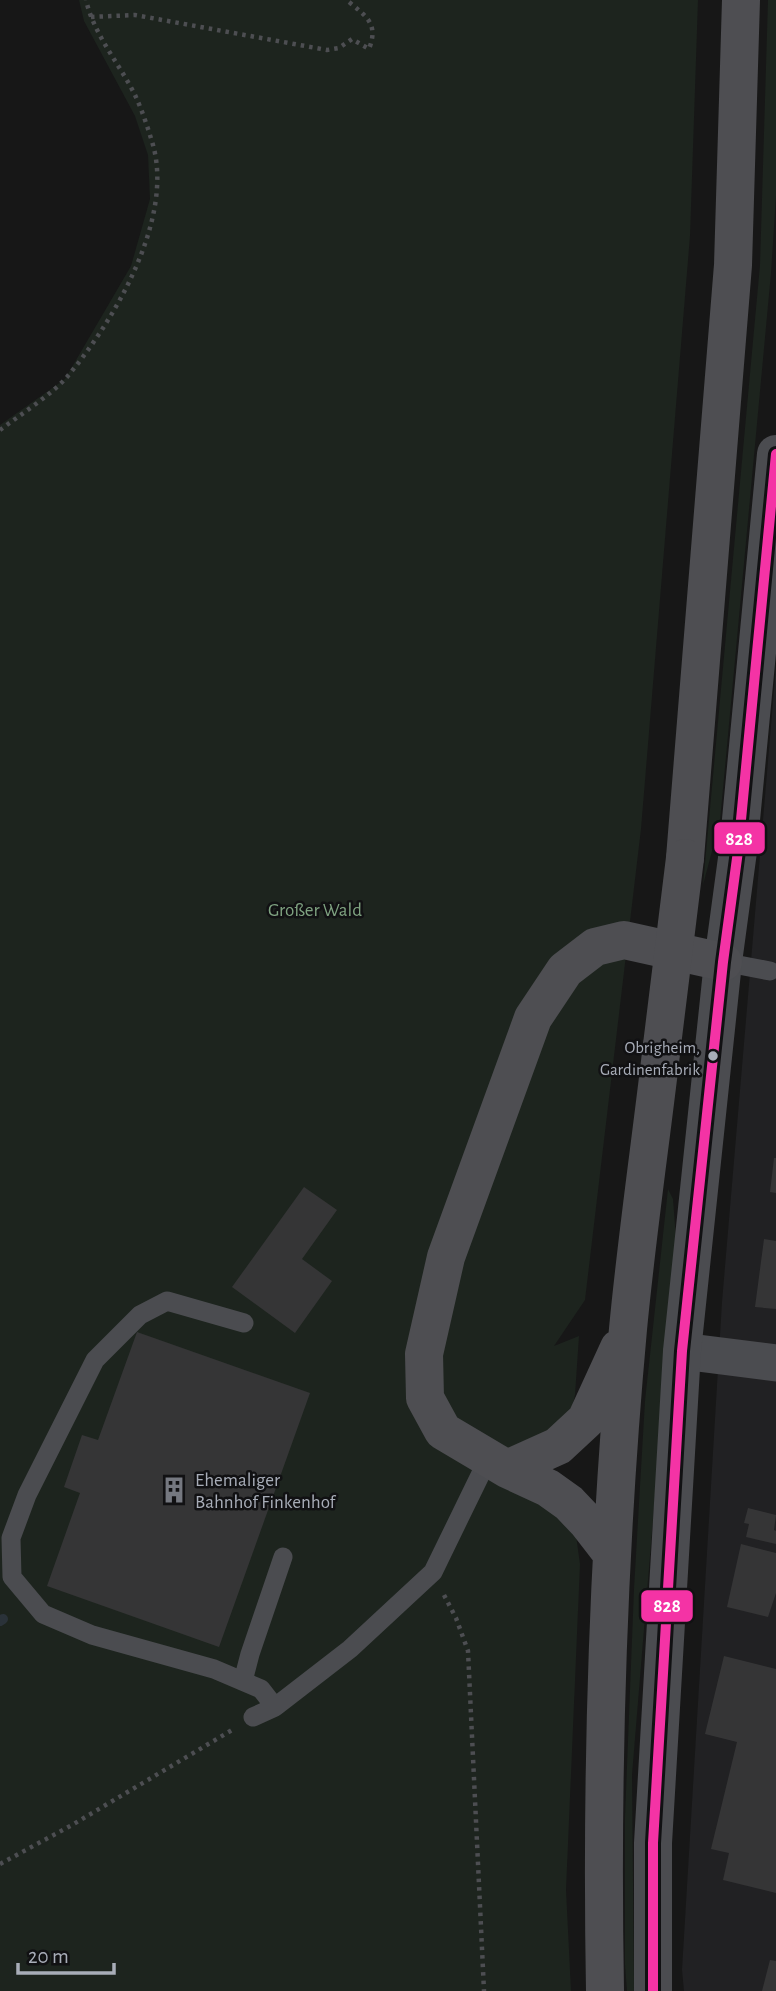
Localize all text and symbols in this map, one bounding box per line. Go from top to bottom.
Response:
line badge: 828 [713,821,766,855]
text: 828 [725,830,753,849]
park label: Großer Wald [268,901,362,920]
place label: Obrigheim, Gardinenfabrik [600,1039,700,1078]
marker: Obrigheim, Gardinenfabrik [706,1049,720,1063]
place label: Ehemaliger Bahnhof Finkenhof [195,1471,337,1512]
building icon: Ehemaliger Bahnhof Finkenhof [159,1475,189,1505]
line badge: 828 [640,1589,694,1623]
text: 828 [653,1597,681,1616]
scale bar [18,1932,114,1976]
text: 20 m [28,1946,69,1967]

